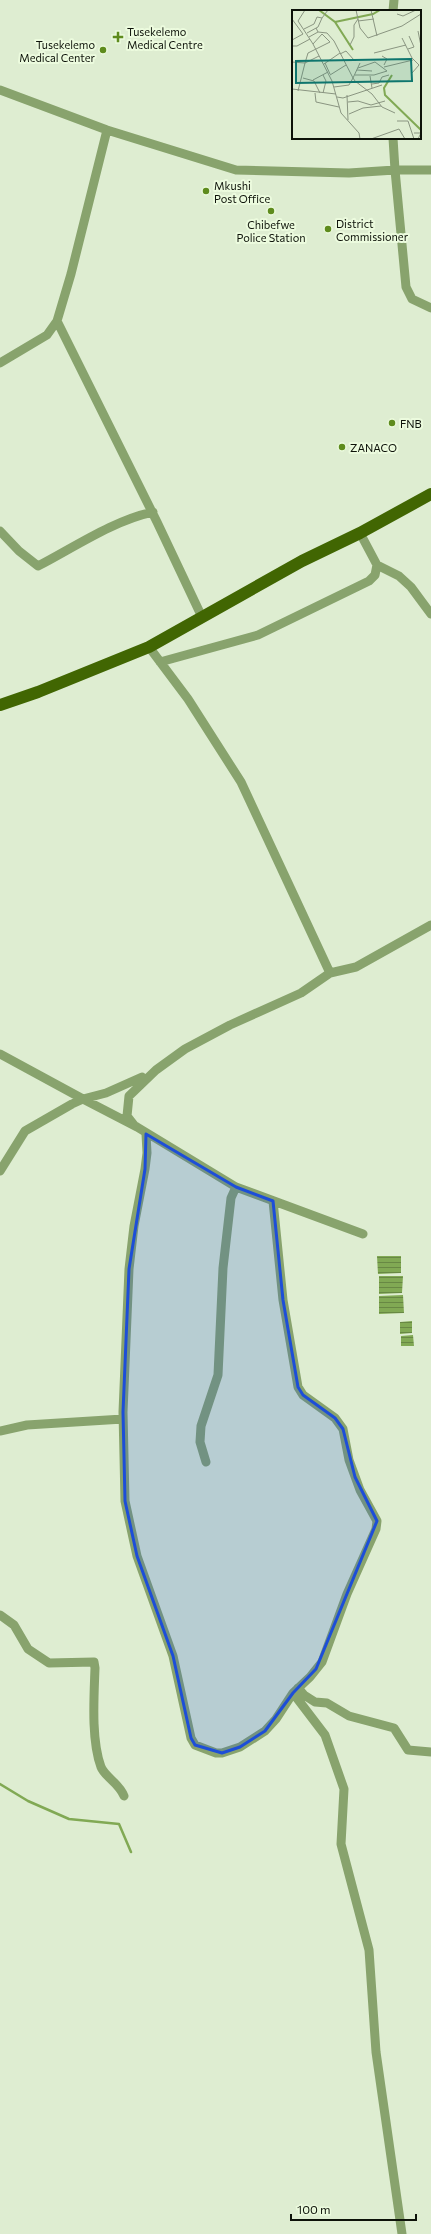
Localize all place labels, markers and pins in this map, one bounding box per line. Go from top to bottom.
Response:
place label: Tusekelemo Medical Centre [127,25,203,51]
marker: Tusekelemo Medical Centre [112,31,124,43]
place label: Tusekelemo Medical Center [19,38,96,64]
marker: Tusekelemo Medical Center [98,45,108,55]
place label: Mkushi Post Office [214,179,270,205]
marker: Mkushi Post Office [201,186,211,196]
marker: Chibefwe Police Station [266,206,276,216]
place label: District Commissioner [336,217,409,243]
place label: Chibefwe Police Station [236,218,306,244]
marker: District Commissioner [323,224,333,234]
place label: FNB [400,417,422,430]
marker: FNB [387,418,397,428]
place label: ZANACO [350,441,397,454]
marker: ZANACO [337,442,347,452]

